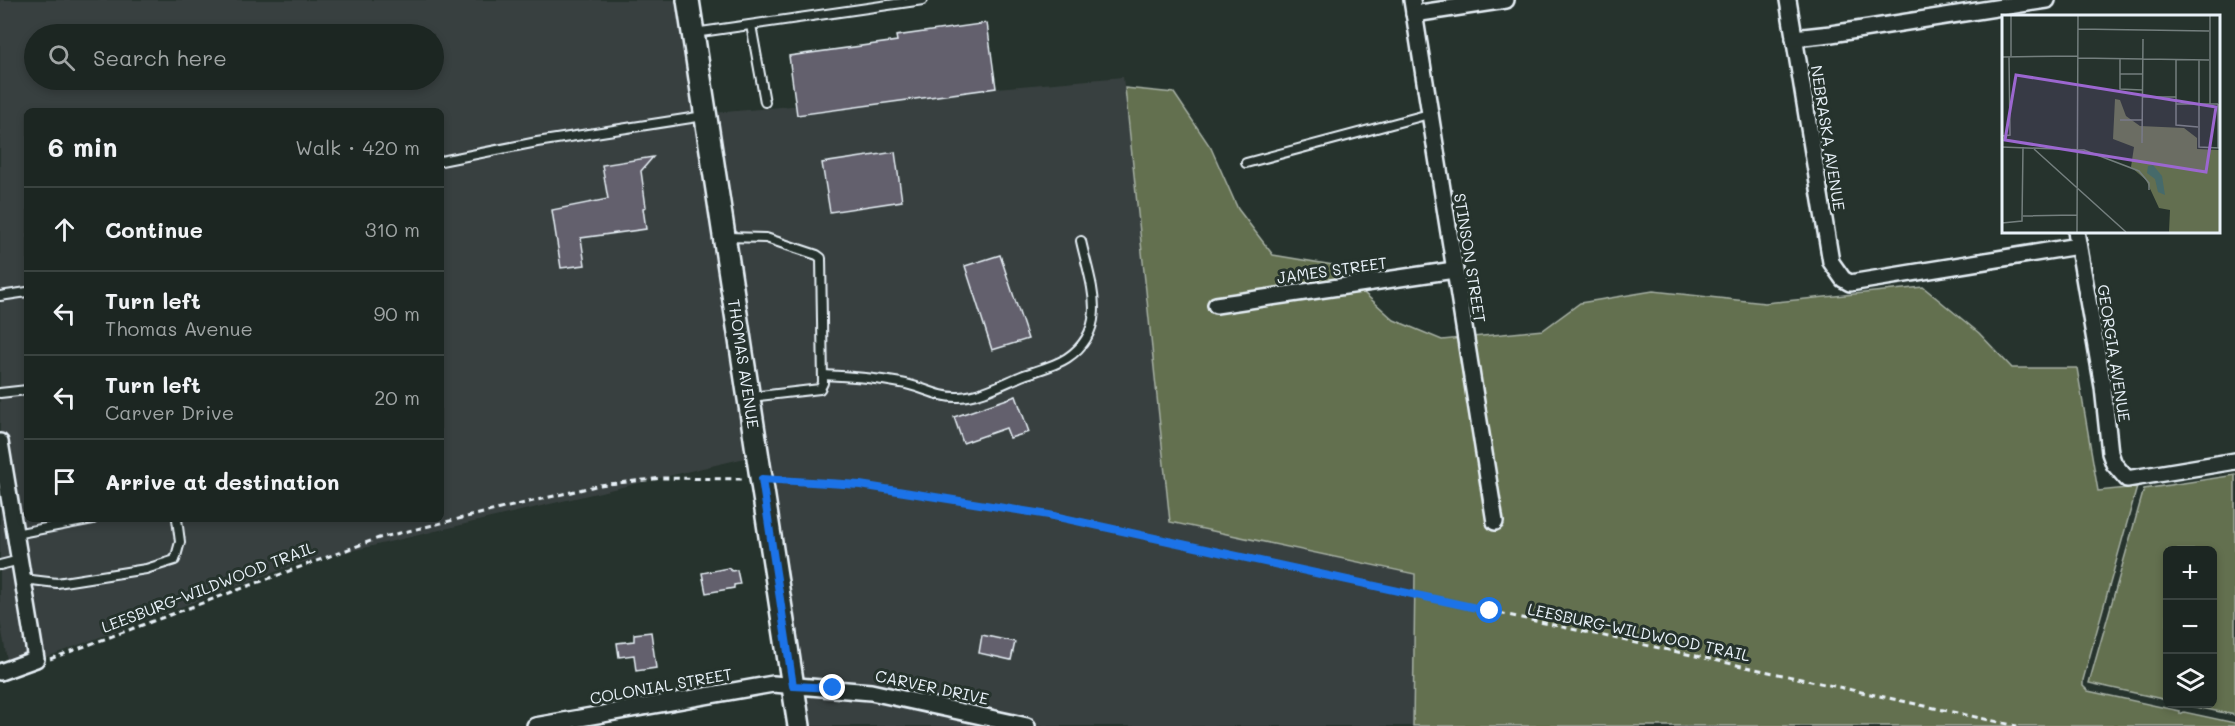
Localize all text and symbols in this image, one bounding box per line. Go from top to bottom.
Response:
inset map [2002,15,2220,232]
search box [24,24,444,90]
icon: search [45,41,78,74]
text: Search here [93,43,227,72]
street label: NEBRASKA AVENUE [1807,64,1850,212]
text: 6 min [48,130,117,164]
text: Walk · 420 m [295,134,420,160]
street label: STINSON STREET [1450,192,1491,324]
icon: ahead [48,213,81,246]
text: Continue [105,215,203,244]
text: 310 m [365,216,420,242]
street label: JAMES STREET [1275,251,1389,288]
street label: GEORGIA AVENUE [2093,283,2136,423]
text: Turn left [105,286,201,315]
icon: left [48,297,81,330]
street label: THOMAS AVENUE [724,297,764,430]
text: 90 m [374,300,420,326]
text: Thomas Avenue [105,315,253,341]
text: Turn left [105,370,201,399]
icon: left [48,381,81,414]
text: 20 m [374,384,420,410]
text: Carver Drive [105,399,234,425]
icon: arrive [48,465,81,498]
text: Arrive at destination [105,467,340,496]
street label: LEESBURG-WILDWOOD TRAIL [98,536,318,637]
map controls [2163,546,2217,708]
button: + [2163,546,2217,600]
route start [1476,597,1502,623]
street label: LEESBURG-WILDWOOD TRAIL [1526,598,1753,665]
button: − [2163,600,2217,654]
button: layers [2163,654,2217,708]
street label: COLONIAL STREET [588,663,734,708]
street label: CARVER DRIVE [874,664,991,709]
route end [819,674,845,700]

